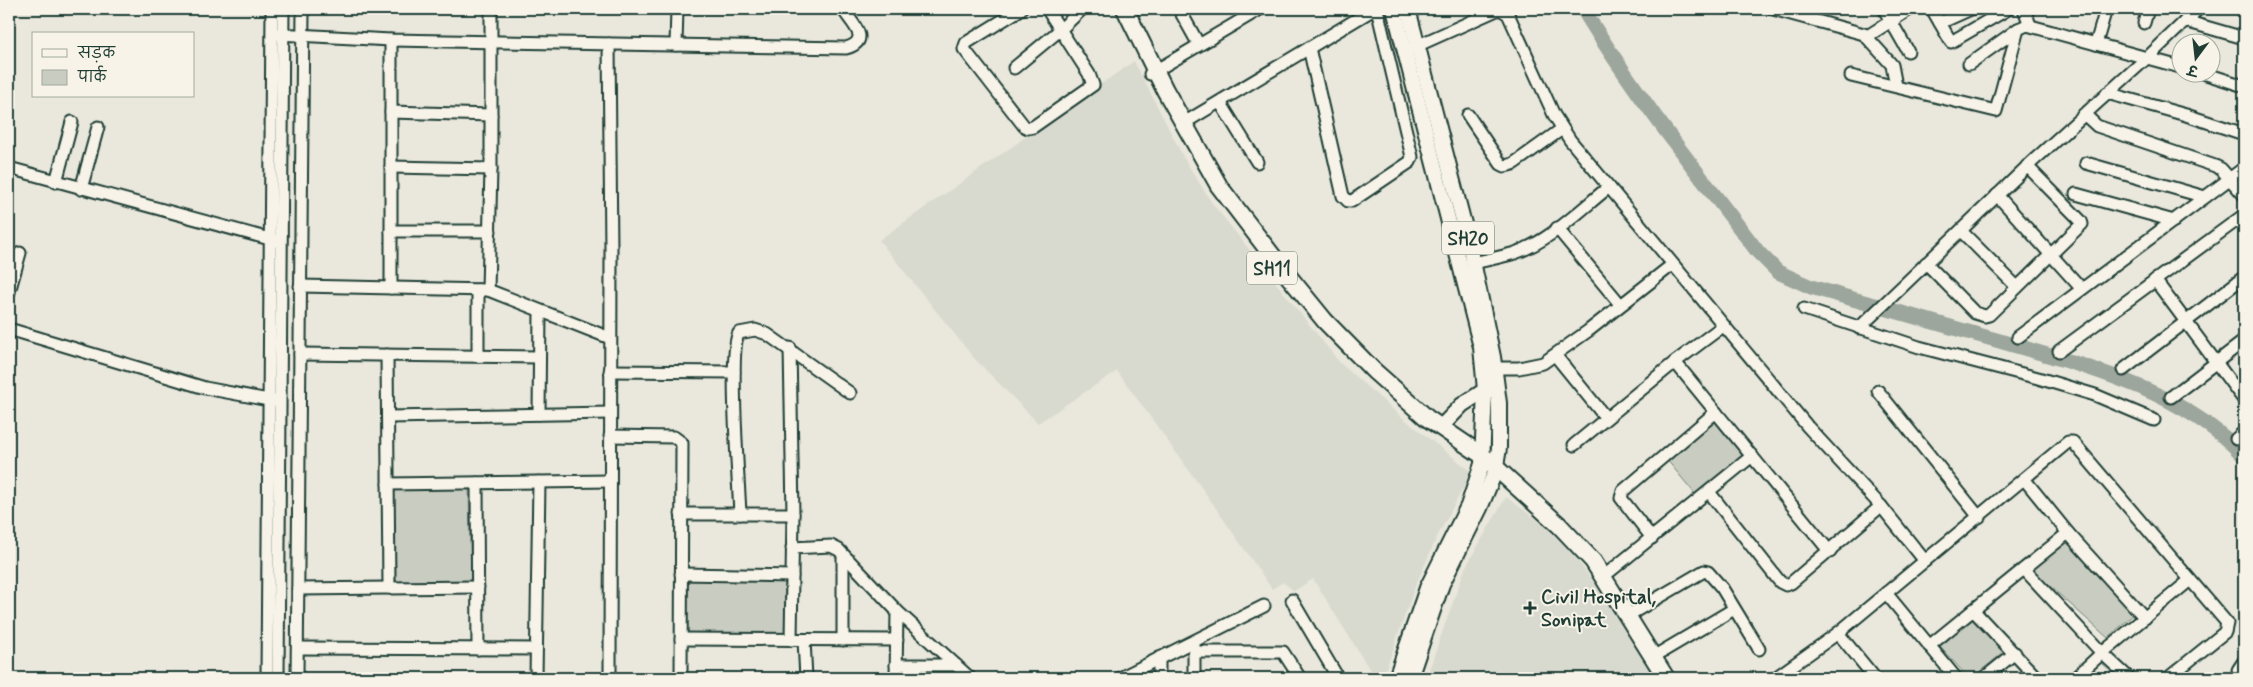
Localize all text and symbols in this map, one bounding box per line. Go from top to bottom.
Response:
legend [32,32,195,98]
north arrow [2170,32,2220,82]
text: सड़क [77,44,116,64]
text: उ [2184,59,2202,80]
text: पार्क [77,65,108,88]
road number: SH20 [1442,222,1494,254]
road number: SH11 [1247,252,1297,284]
place label: Civil Hospital, Sonipat [1541,584,1657,634]
marker: Civil Hospital, Sonipat [1523,601,1537,615]

